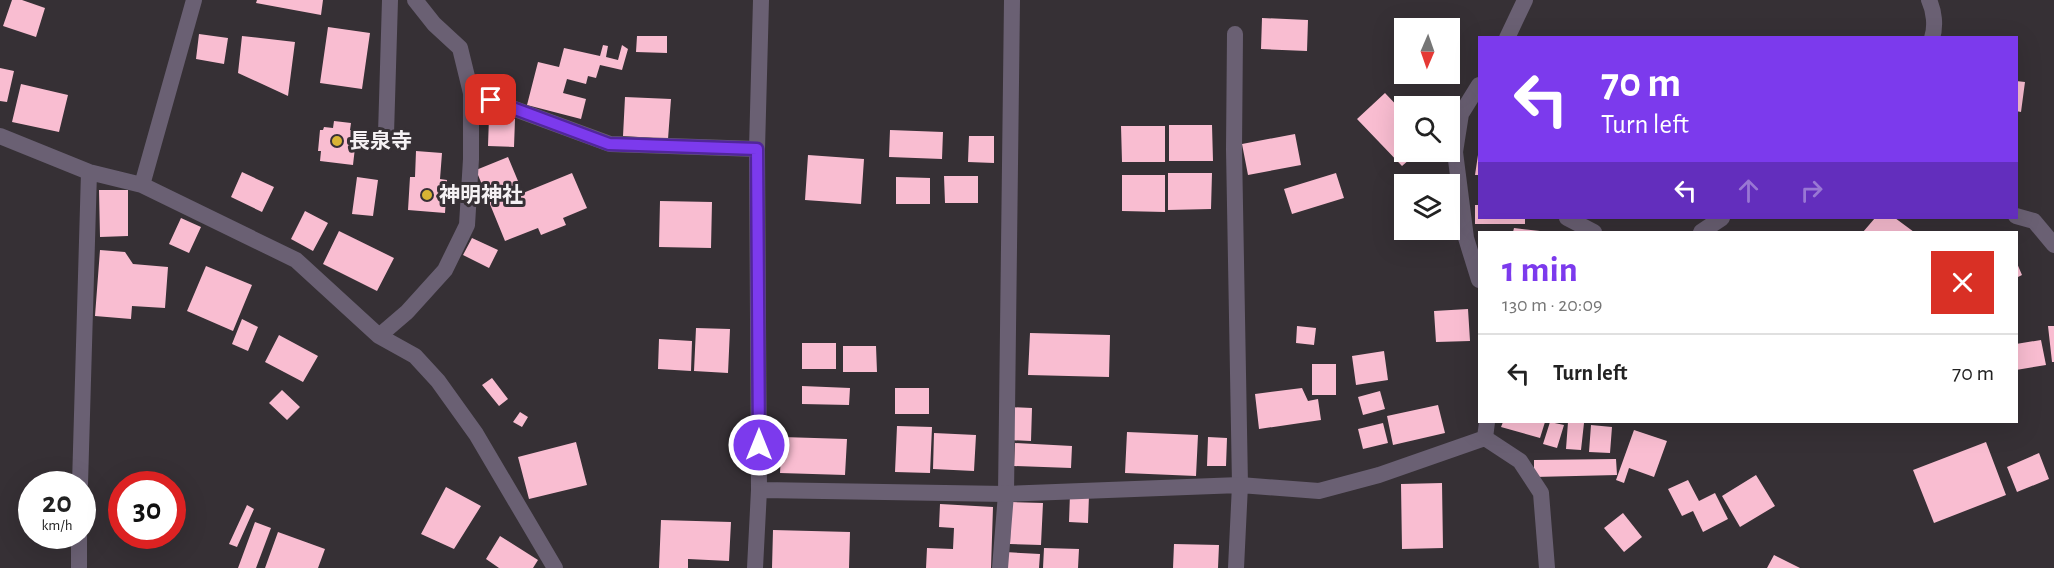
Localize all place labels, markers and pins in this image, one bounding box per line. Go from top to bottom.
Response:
pin [465,74,516,125]
place label: 長泉寺 [349,130,412,152]
marker: 長泉寺 [330,134,344,148]
place label: 神明神社 [439,183,523,206]
marker: 神明神社 [420,188,434,202]

